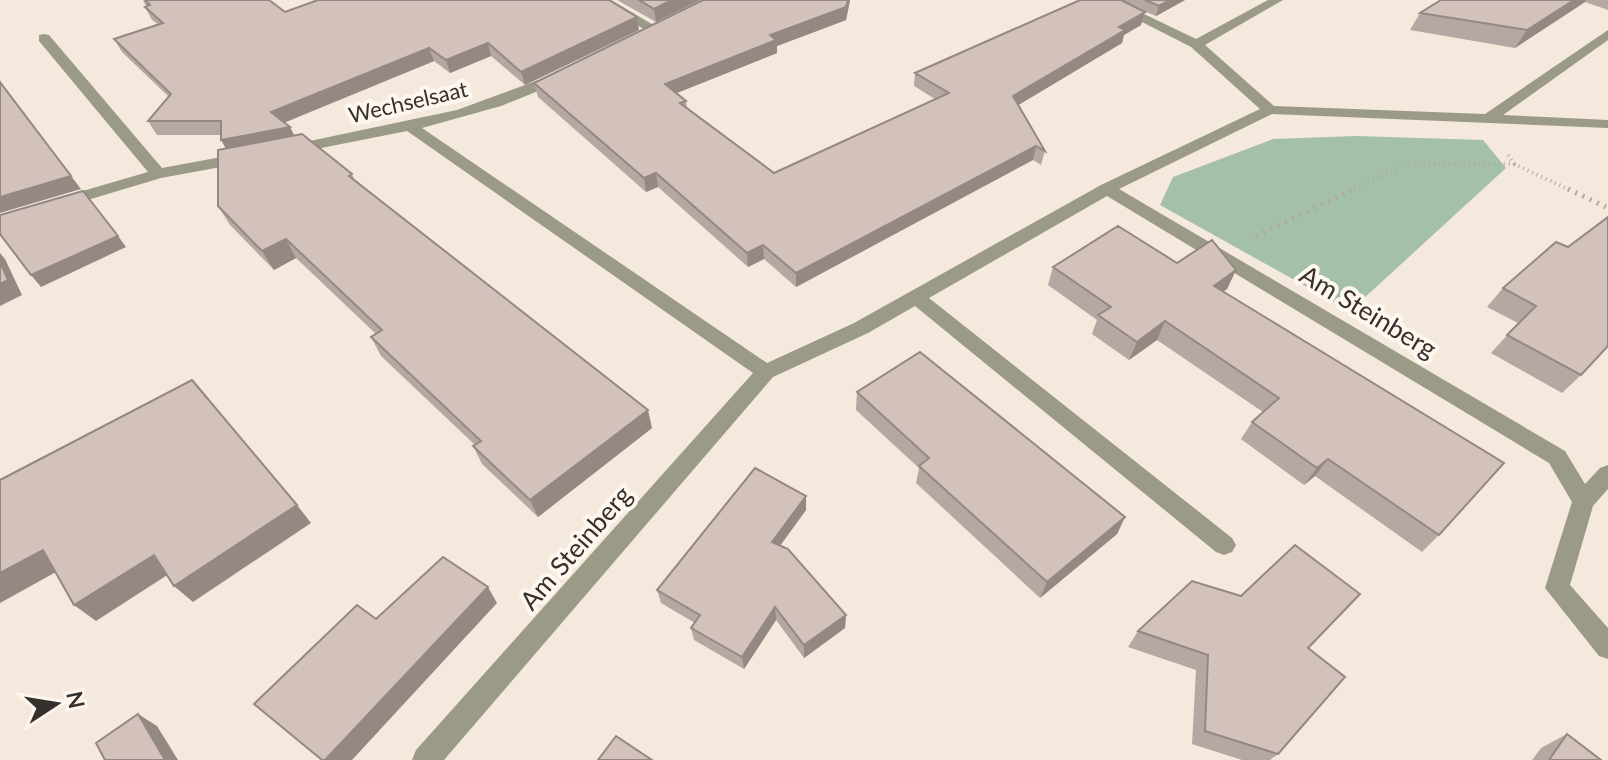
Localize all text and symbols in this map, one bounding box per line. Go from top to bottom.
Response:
street label: Wechselsaat [346,75,470,128]
street label: Am Steinberg [1294,258,1443,364]
street label: Am Steinberg [513,479,638,616]
north arrow [16,664,96,744]
text: N [61,689,91,711]

